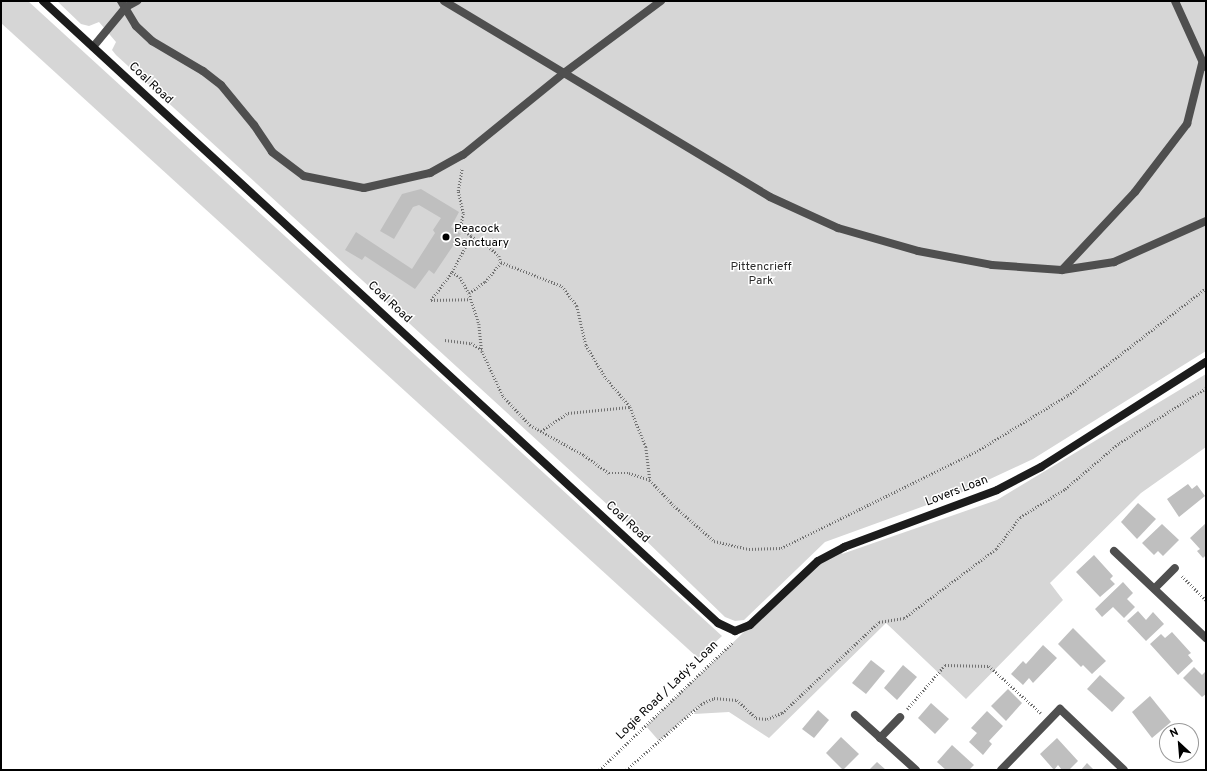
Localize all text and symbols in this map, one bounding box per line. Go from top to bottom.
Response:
street label: Coal Road [125,60,175,108]
place label: Peacock Sanctuary [454,223,509,251]
marker: Peacock Sanctuary [441,232,451,242]
park label: Pittencrieff Park [730,261,792,289]
street label: Coal Road [364,279,414,327]
street label: Lovers Loan [924,473,990,511]
street label: Coal Road [602,499,652,547]
street label: Logie Road / Lady's Loan [614,639,722,743]
north arrow [1159,723,1199,763]
text: N [1168,725,1181,741]

